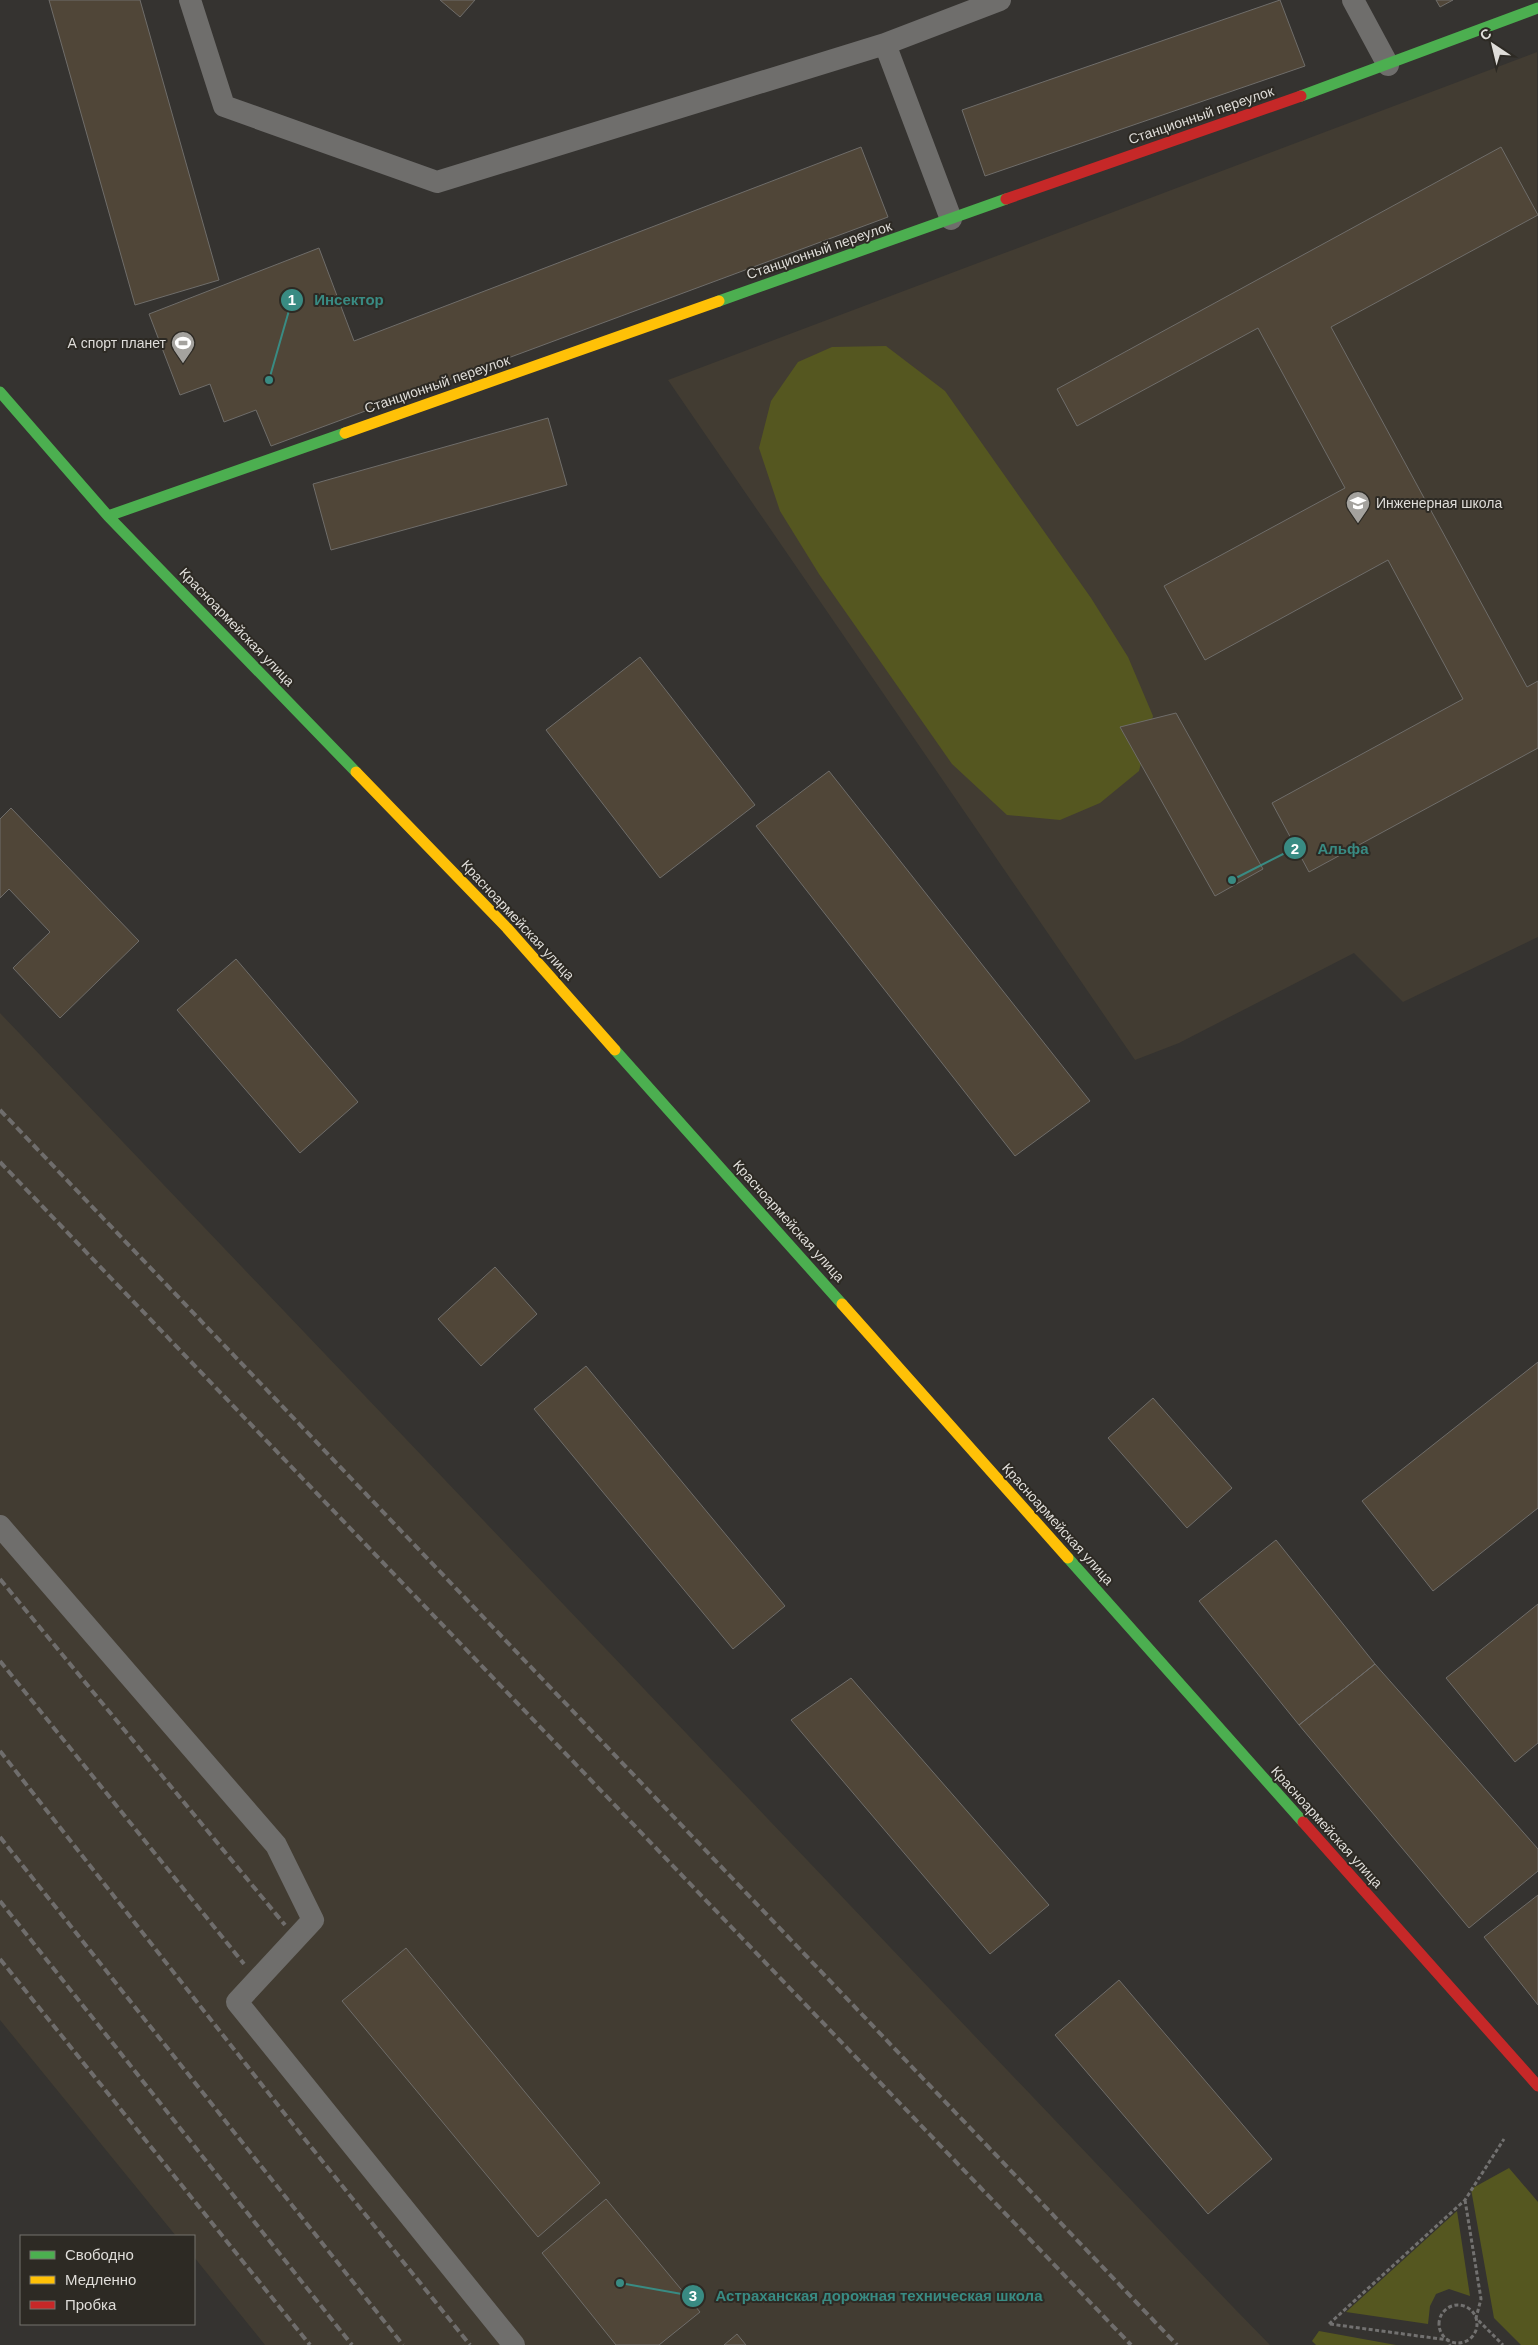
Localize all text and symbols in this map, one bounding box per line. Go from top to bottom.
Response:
north arrow [1468,20,1518,70]
text: С [1477,25,1494,44]
street label: Станционный переулок [1126,82,1276,147]
street label: Станционный переулок [744,217,894,282]
callout: Инсектор [280,285,394,315]
text: 1 [288,291,296,308]
text: Инсектор [314,291,384,308]
sports icon: А спорт планет [170,330,196,364]
place label: А спорт планет [68,335,167,351]
street label: Станционный переулок [362,351,512,416]
school or university icon: Инженерная школа [1345,490,1371,524]
place label: Инженерная школа [1376,495,1502,511]
street label: Красноармейская улица [176,565,298,690]
callout: Альфа [1283,833,1379,863]
text: 2 [1291,840,1299,857]
text: Альфа [1317,840,1369,857]
street label: Красноармейская улица [458,857,578,983]
street label: Красноармейская улица [730,1157,848,1285]
street label: Красноармейская улица [999,1460,1117,1588]
street label: Красноармейская улица [1268,1763,1386,1891]
legend [20,2235,195,2325]
text: Свободно [65,2246,134,2263]
text: Медленно [65,2271,136,2288]
callout: Астраханская дорожная техническая школа [680,2281,1052,2311]
text: 3 [689,2287,697,2304]
text: Астраханская дорожная техническая школа [715,2287,1043,2304]
text: Пробка [65,2296,117,2313]

